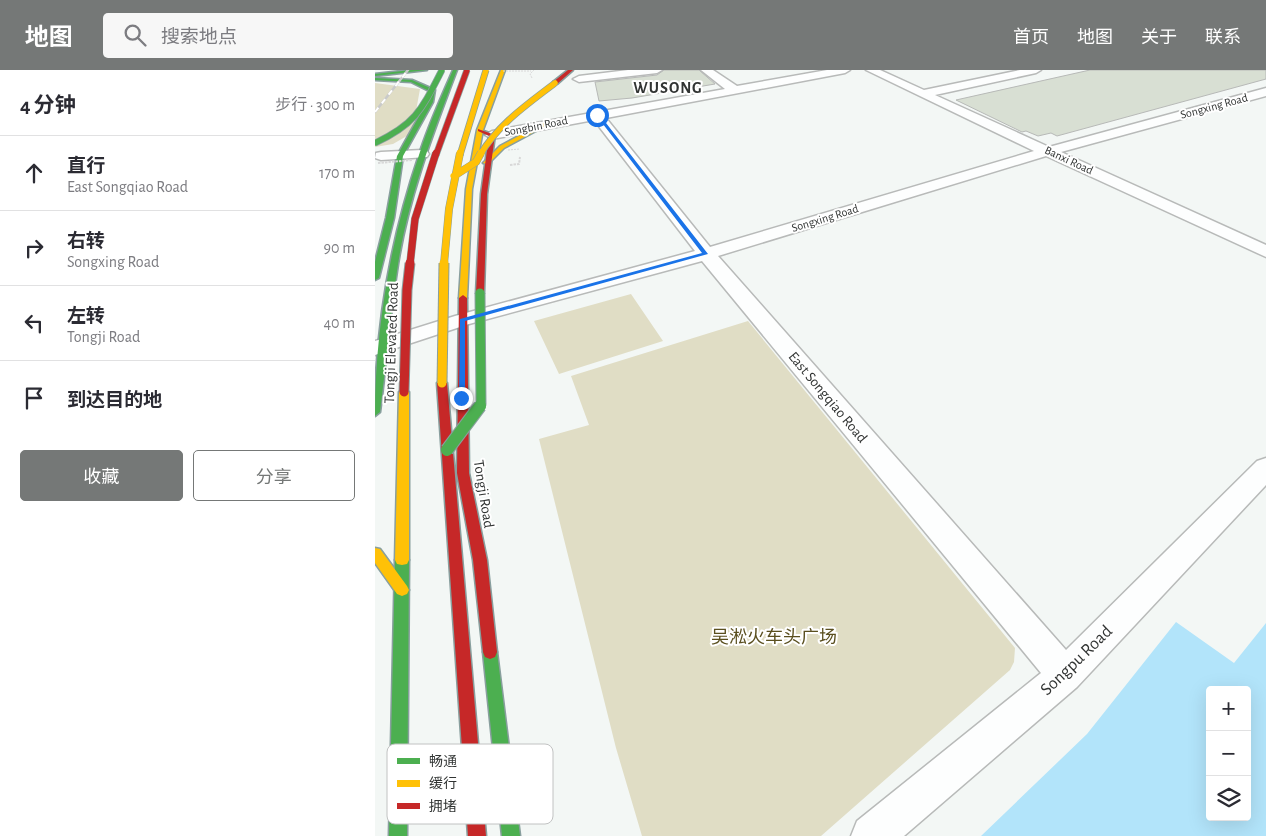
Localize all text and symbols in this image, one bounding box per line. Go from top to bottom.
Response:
search box [103,13,453,58]
icon: search [121,21,149,49]
text: 地图 [25,26,73,50]
text: 搜索地点 [161,28,237,47]
text: 首页 [1013,29,1049,47]
text: 地图 [1077,29,1113,47]
text: 关于 [1141,29,1177,47]
text: 联系 [1205,29,1241,47]
district label: WUSONG [633,80,703,96]
street label: Songxing Road [1179,91,1249,121]
text: 4 分钟 [20,95,76,116]
text: 步行 · 300 m [275,97,355,113]
route start [586,104,609,127]
street label: Songbin Road [503,114,569,138]
street label: Banxi Road [1043,144,1095,176]
text: 直行 [67,157,105,176]
icon: ahead [20,159,48,187]
text: 170 m [319,165,355,181]
text: East Songqiao Road [67,179,188,195]
street label: Songxing Road [790,202,860,234]
text: 右转 [67,232,105,251]
icon: right [20,234,48,262]
text: 90 m [324,240,355,256]
text: Songxing Road [67,254,159,270]
street label: Tongji Elevated Road [382,282,401,404]
text: 左转 [67,307,105,326]
icon: left [20,309,48,337]
text: 40 m [323,315,355,331]
text: Tongji Road [67,329,140,345]
street label: East Songqiao Road [785,349,870,446]
icon: arrive [20,384,48,412]
route end [450,387,473,410]
text: 到达目的地 [67,391,162,410]
button: 收藏 [20,450,183,501]
button: 分享 [193,450,355,501]
street label: Tongji Road [471,459,496,529]
street label: Songpu Road [1037,622,1116,699]
park label: 吴淞火车头广场 [711,627,837,647]
map controls [1206,686,1251,821]
button: + [1206,686,1251,731]
button: − [1206,731,1251,776]
legend [387,744,553,824]
text: 畅通 [429,754,457,769]
text: 缓行 [429,776,457,791]
button: layers [1206,776,1251,821]
text: 拥堵 [429,799,457,814]

